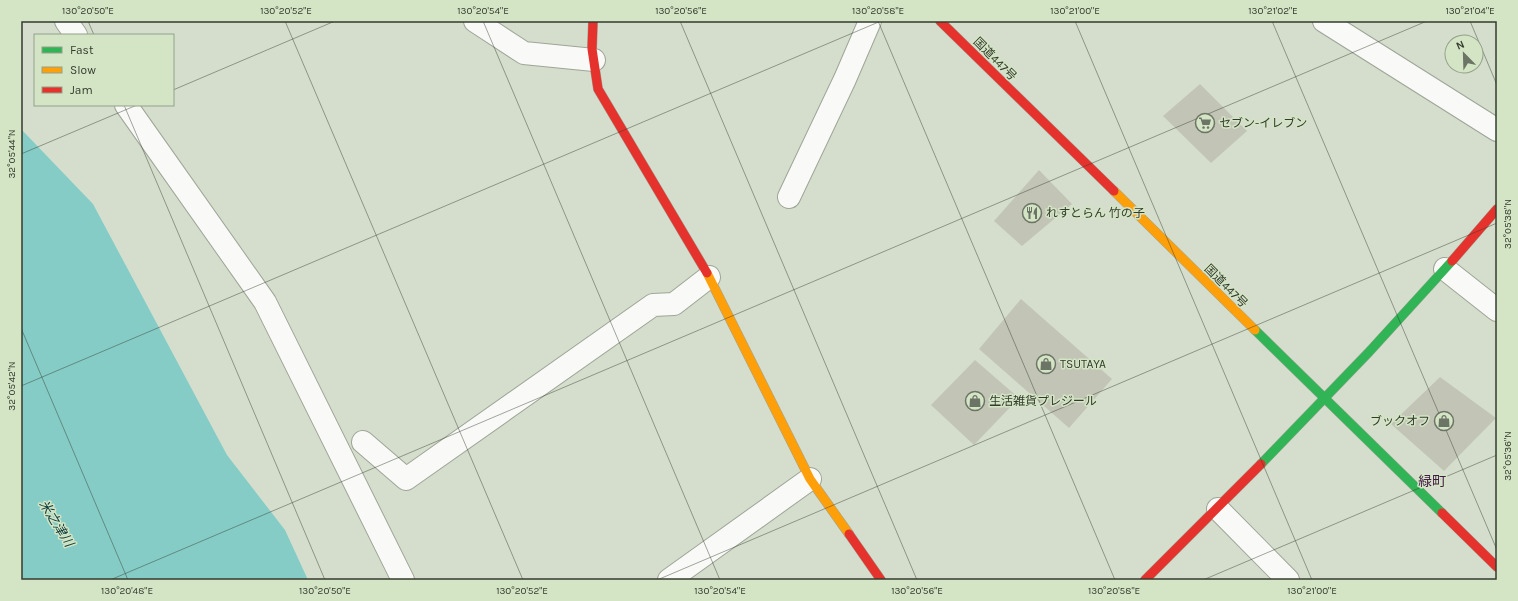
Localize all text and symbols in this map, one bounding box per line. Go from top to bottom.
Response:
text: 130°20'50"E [62,5,114,17]
text: 130°20'52"E [260,5,312,17]
text: 130°20'54"E [457,5,509,17]
text: 130°20'56"E [655,5,707,17]
text: 130°20'58"E [852,5,904,17]
text: 130°21'00"E [1050,5,1100,17]
text: 130°21'02"E [1248,5,1298,17]
text: 130°21'04"E [1445,5,1495,17]
legend [34,34,174,106]
north arrow [1444,34,1484,74]
street label: 国道447号 [971,35,1019,83]
text: N [1454,38,1466,53]
text: Fast [70,43,94,57]
text: Slow [70,63,96,77]
text: Jam [70,83,93,97]
supermarket icon: セブン-イレブン [1194,112,1216,134]
place label: セブン-イレブン [1219,116,1307,130]
text: 32°05'44"N [6,129,18,179]
text: 32°05'38"N [1502,199,1514,249]
restaurant icon: れすとらん 竹の子 [1021,202,1043,224]
place label: れすとらん 竹の子 [1046,206,1145,220]
street label: 国道447号 [1202,262,1250,310]
shop icon: TSUTAYA [1035,353,1057,375]
place label: TSUTAYA [1060,357,1106,371]
text: 32°05'42"N [6,361,18,411]
shop icon: 生活雑貨プレジール [964,390,986,412]
place label: 生活雑貨プレジール [989,394,1097,408]
shop icon: ブックオフ [1433,410,1455,432]
place label: ブックオフ [1370,414,1430,428]
text: 32°05'36"N [1502,431,1514,481]
district label: 緑町 [1418,473,1446,490]
water label: 米之津川 [36,497,78,551]
text: 130°20'48"E [101,585,153,597]
text: 130°20'50"E [299,585,351,597]
text: 130°20'52"E [496,585,548,597]
text: 130°20'54"E [694,585,746,597]
text: 130°20'56"E [891,585,943,597]
text: 130°20'58"E [1088,585,1140,597]
text: 130°21'00"E [1287,585,1337,597]

